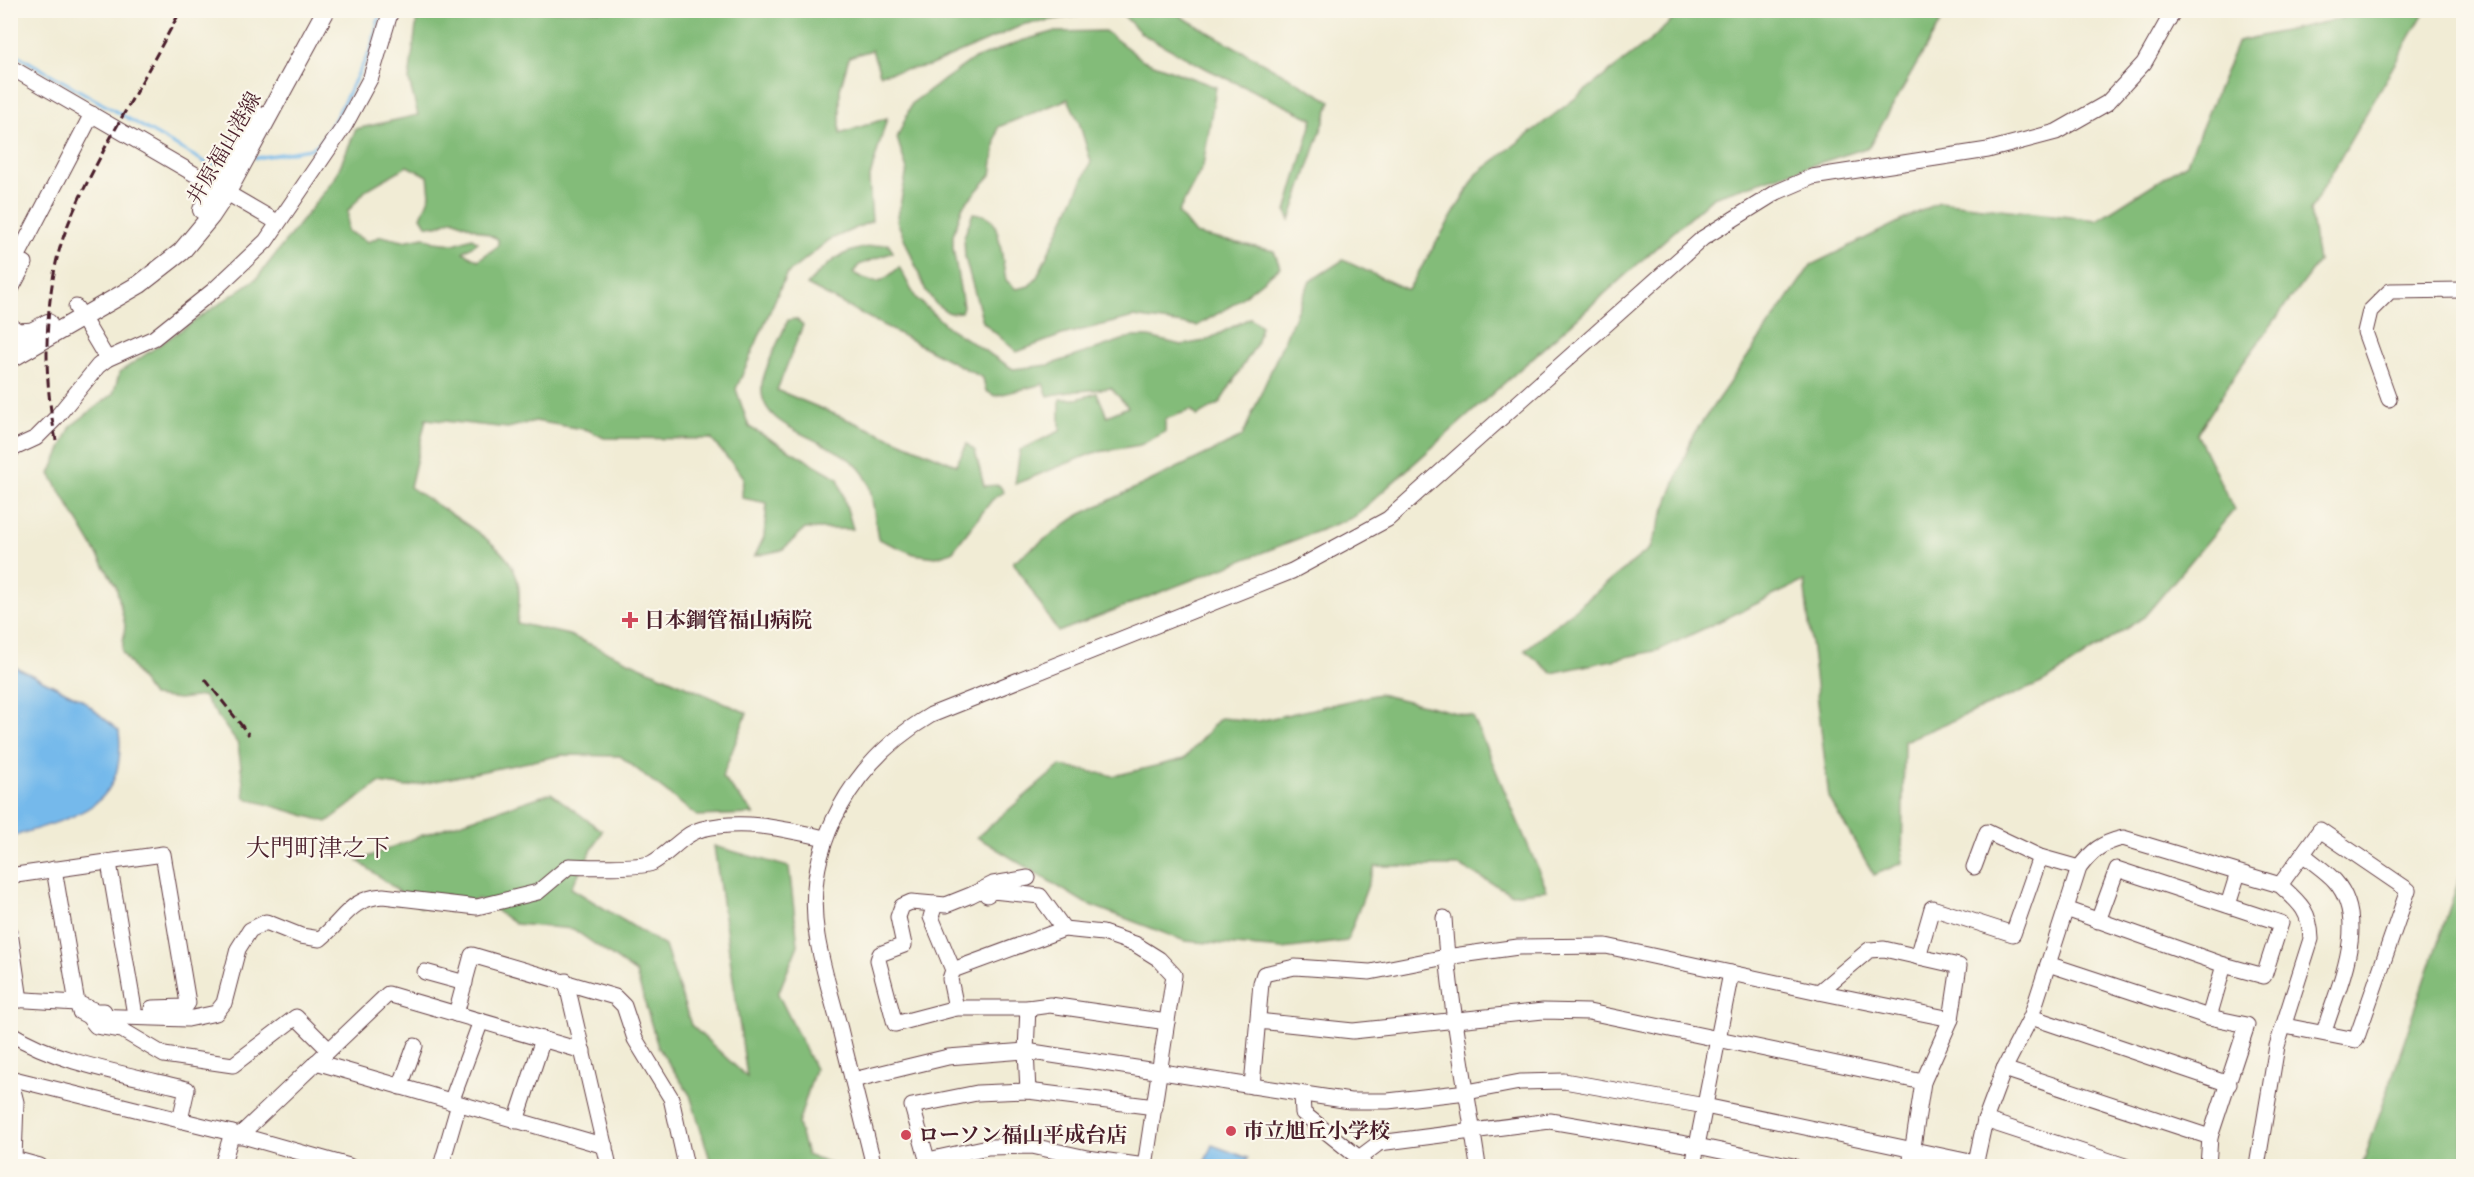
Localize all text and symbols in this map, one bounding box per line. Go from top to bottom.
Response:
street label: 井原福山港線 [180,86,267,209]
place label: 日本鋼管福山病院 [644,606,812,633]
marker: 日本鋼管福山病院 [621,611,639,629]
district label: 大門町津之下 [246,832,390,863]
place label: 市立旭丘小学校 [1243,1117,1390,1144]
place label: ローソン福山平成台店 [918,1121,1127,1148]
marker: 市立旭丘小学校 [1224,1124,1238,1138]
marker: ローソン福山平成台店 [899,1128,913,1142]

